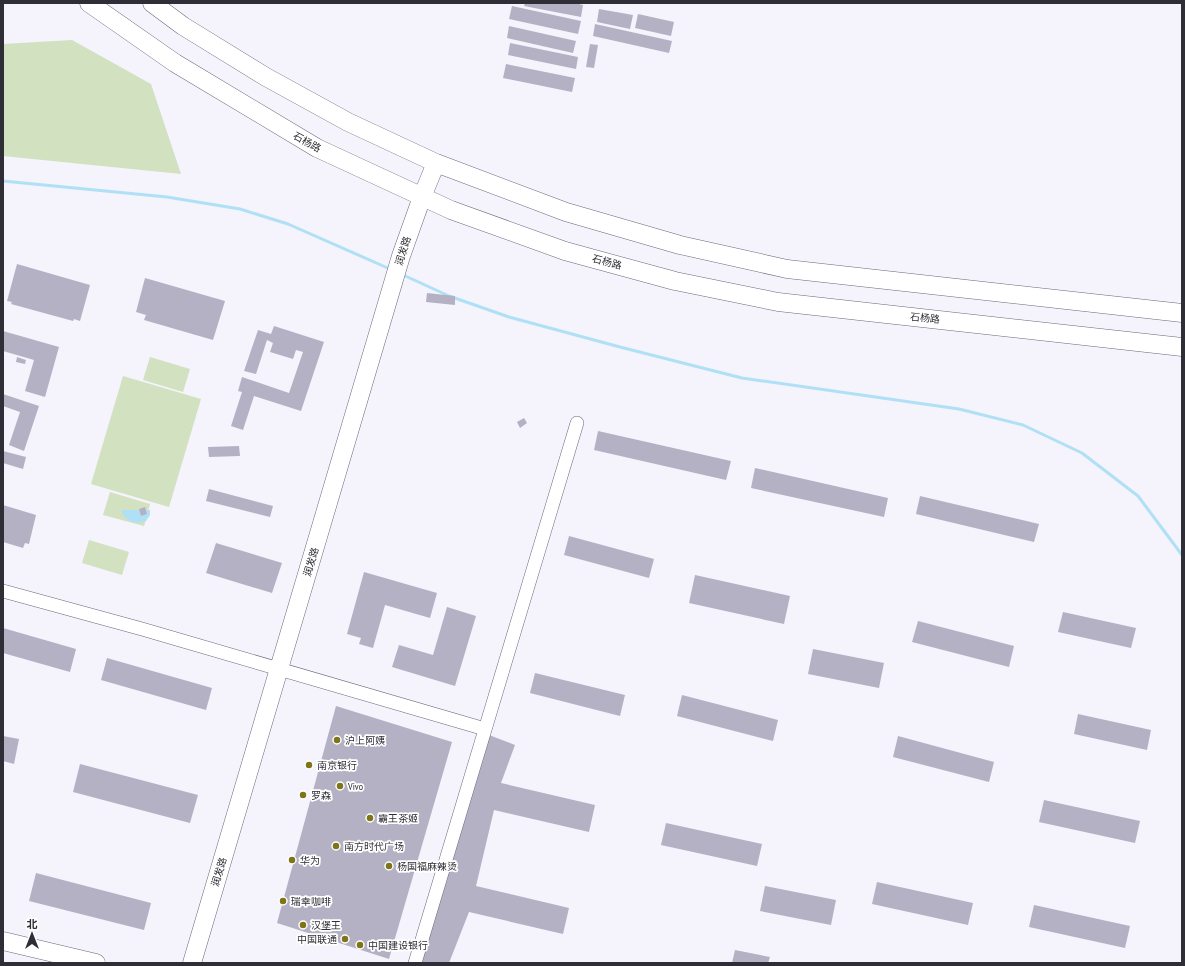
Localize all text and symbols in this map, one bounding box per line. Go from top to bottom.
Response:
street label: 石杨路 [291,129,323,155]
street label: 润发路 [392,235,414,267]
street label: 石杨路 [591,252,623,272]
street label: 石杨路 [909,310,941,326]
street label: 润发路 [300,546,322,578]
place label: 沪上阿姨 [345,734,385,747]
marker: 沪上阿姨 [332,735,342,745]
place label: 南京银行 [317,759,357,772]
marker: 南京银行 [304,760,314,770]
place label: Vivo [347,780,363,793]
marker: Vivo [335,781,345,791]
place label: 罗森 [311,789,331,802]
marker: 罗森 [298,790,308,800]
place label: 霸王茶姬 [378,812,418,825]
marker: 霸王茶姬 [365,813,375,823]
place label: 南方时代广场 [344,840,404,853]
marker: 南方时代广场 [331,841,341,851]
place label: 华为 [300,854,320,867]
marker: 华为 [287,855,297,865]
street label: 润发路 [208,856,230,888]
place label: 杨国福麻辣烫 [397,860,457,873]
marker: 杨国福麻辣烫 [384,861,394,871]
place label: 瑞幸咖啡 [291,895,331,908]
marker: 瑞幸咖啡 [278,896,288,906]
north arrow [12,914,52,954]
text: 北 [27,917,38,931]
place label: 汉堡王 [311,919,341,932]
marker: 汉堡王 [298,920,308,930]
place label: 中国联通 [297,933,337,946]
marker: 中国联通 [340,934,350,944]
place label: 中国建设银行 [368,939,428,952]
marker: 中国建设银行 [355,940,365,950]

